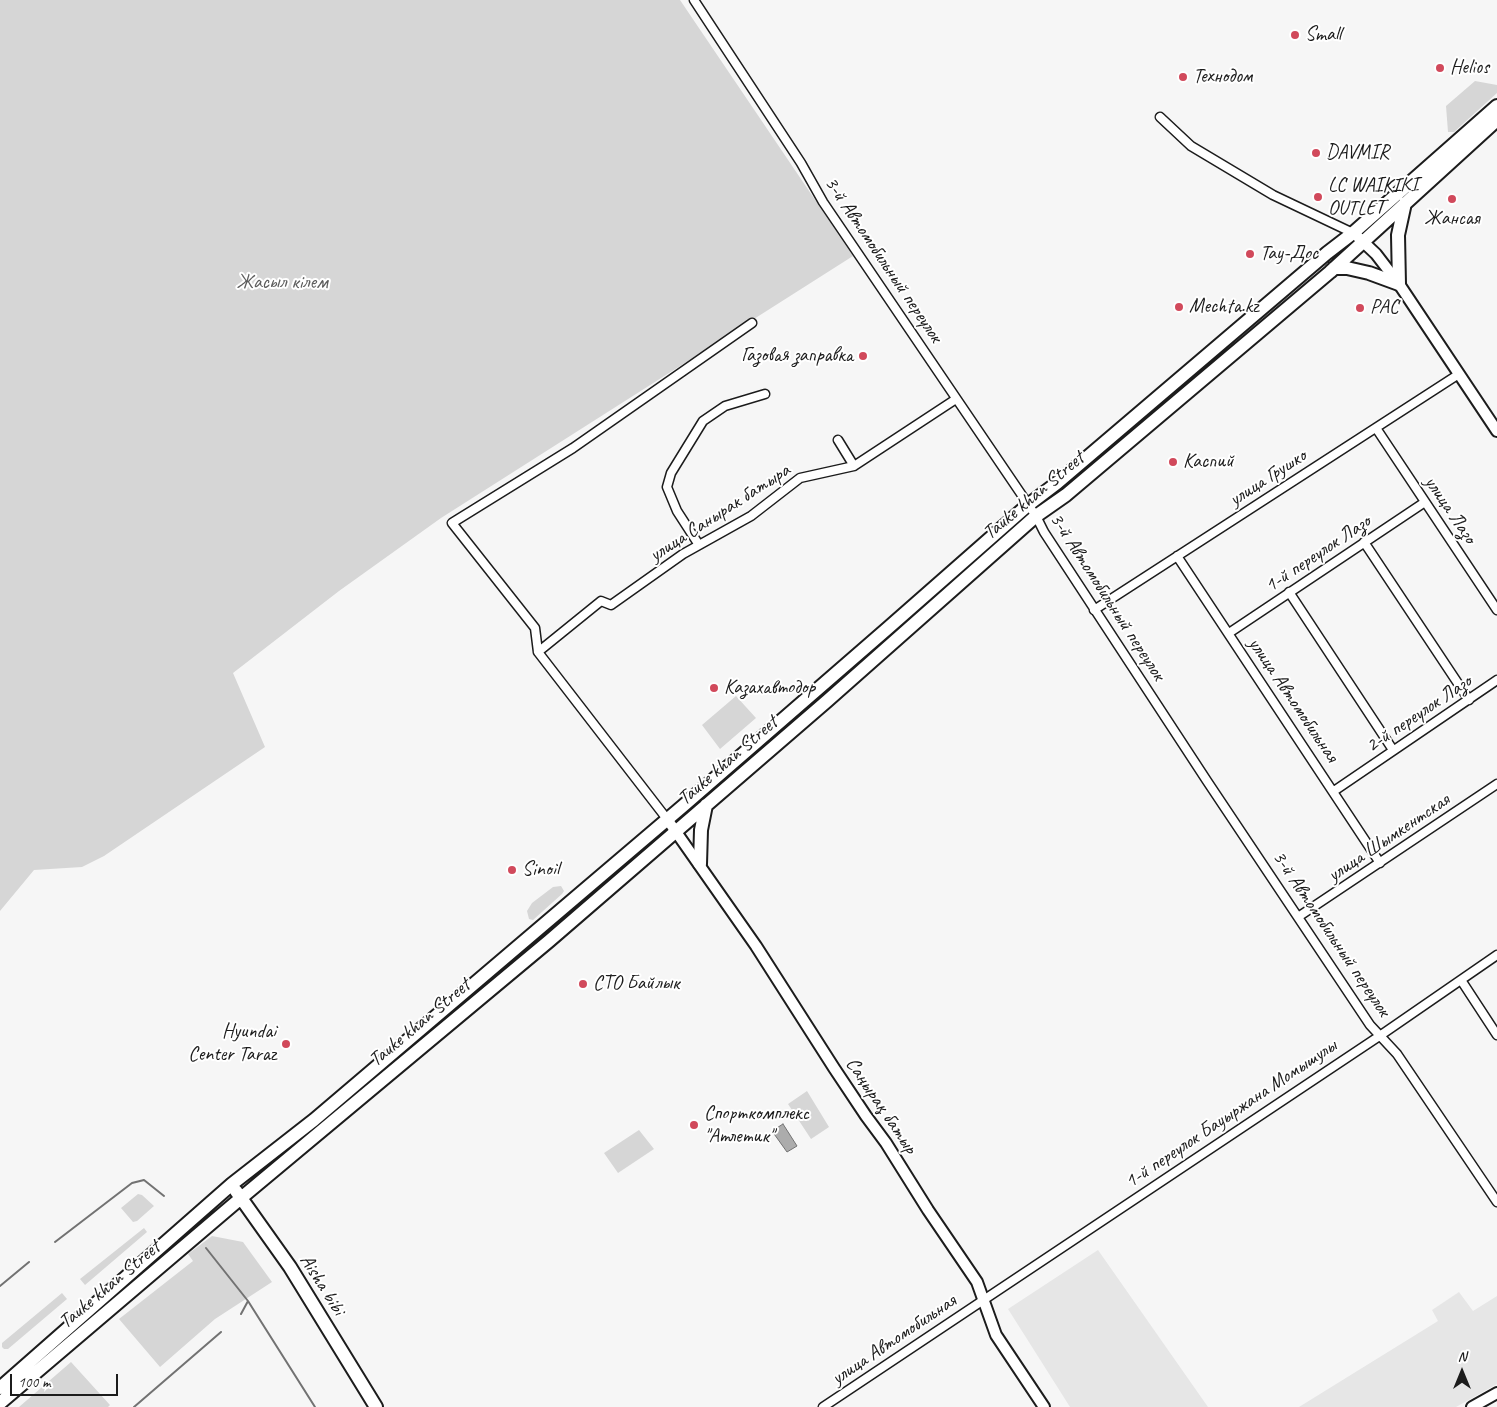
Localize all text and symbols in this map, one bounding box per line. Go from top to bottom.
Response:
place label: Small [1305,23,1341,47]
marker: Small [1289,29,1301,41]
place label: Helios [1450,56,1489,80]
marker: Helios [1434,62,1446,74]
place label: Технодом [1193,65,1252,89]
marker: Технодом [1177,71,1189,83]
place label: DAVMIR [1326,141,1389,165]
marker: DAVMIR [1310,147,1322,159]
street label: 3-й Автомобильный переулок [819,172,947,348]
place label: LC WAIKIKI OUTLET [1328,174,1418,221]
marker: LC WAIKIKI OUTLET [1312,191,1324,203]
marker: Жансая [1446,193,1458,205]
place label: Жансая [1424,207,1480,231]
place label: Тау-Дос [1260,242,1318,266]
marker: Тау-Дос [1244,248,1256,260]
park label: Жасыл кілем [236,271,328,295]
place label: Mechta.kz [1189,295,1258,319]
place label: РАС [1370,296,1398,320]
marker: Mechta.kz [1173,301,1185,313]
marker: РАС [1354,302,1366,314]
place label: Газовая заправка [741,344,853,368]
marker: Газовая заправка [857,350,869,362]
street label: улица Грушко [1225,444,1311,512]
street label: Tauke khan Street [979,447,1089,545]
place label: Каспий [1183,450,1234,474]
marker: Каспий [1167,456,1179,468]
street label: улица Санырак батыра [645,459,795,567]
street label: улица Лазо [1419,472,1481,548]
street label: 3-й Автомобильный переулок [1044,509,1170,685]
street label: 1-й переулок Лазо [1261,510,1375,598]
street label: улица Автомобильная [1242,633,1344,767]
street label: 2-й переулок Лазо [1362,670,1476,758]
place label: Казахавтодор [724,676,815,700]
marker: Казахавтодор [708,682,720,694]
street label: Tauke khan Street [673,711,783,811]
street label: улица Шымкентская [1323,788,1455,888]
street label: 3-й Автомобильный переулок [1267,846,1395,1022]
place label: Sinoil [522,858,559,882]
marker: Sinoil [506,864,518,876]
place label: СТО Байлык [593,972,679,996]
street label: Tauke khan Street [365,974,475,1072]
marker: СТО Байлык [577,978,589,990]
place label: Hyundai Center Taraz [188,1020,276,1067]
street label: 1-й переулок Бауыржана Момышулы [1121,1034,1341,1194]
marker: Hyundai Center Taraz [280,1038,292,1050]
street label: Саңырақ батыр [840,1053,922,1159]
place label: Спорткомплекс "Атлетик" [704,1102,809,1149]
marker: Спорткомплекс "Атлетик" [688,1119,700,1131]
street label: Tauke khan Street [55,1236,165,1334]
street label: Aisha bibi [294,1250,350,1320]
street label: улица Автомобильная [827,1289,961,1391]
north arrow [1437,1347,1487,1397]
text: N [1458,1348,1466,1365]
scale bar [12,1364,120,1396]
text: 100 m [18,1373,50,1392]

